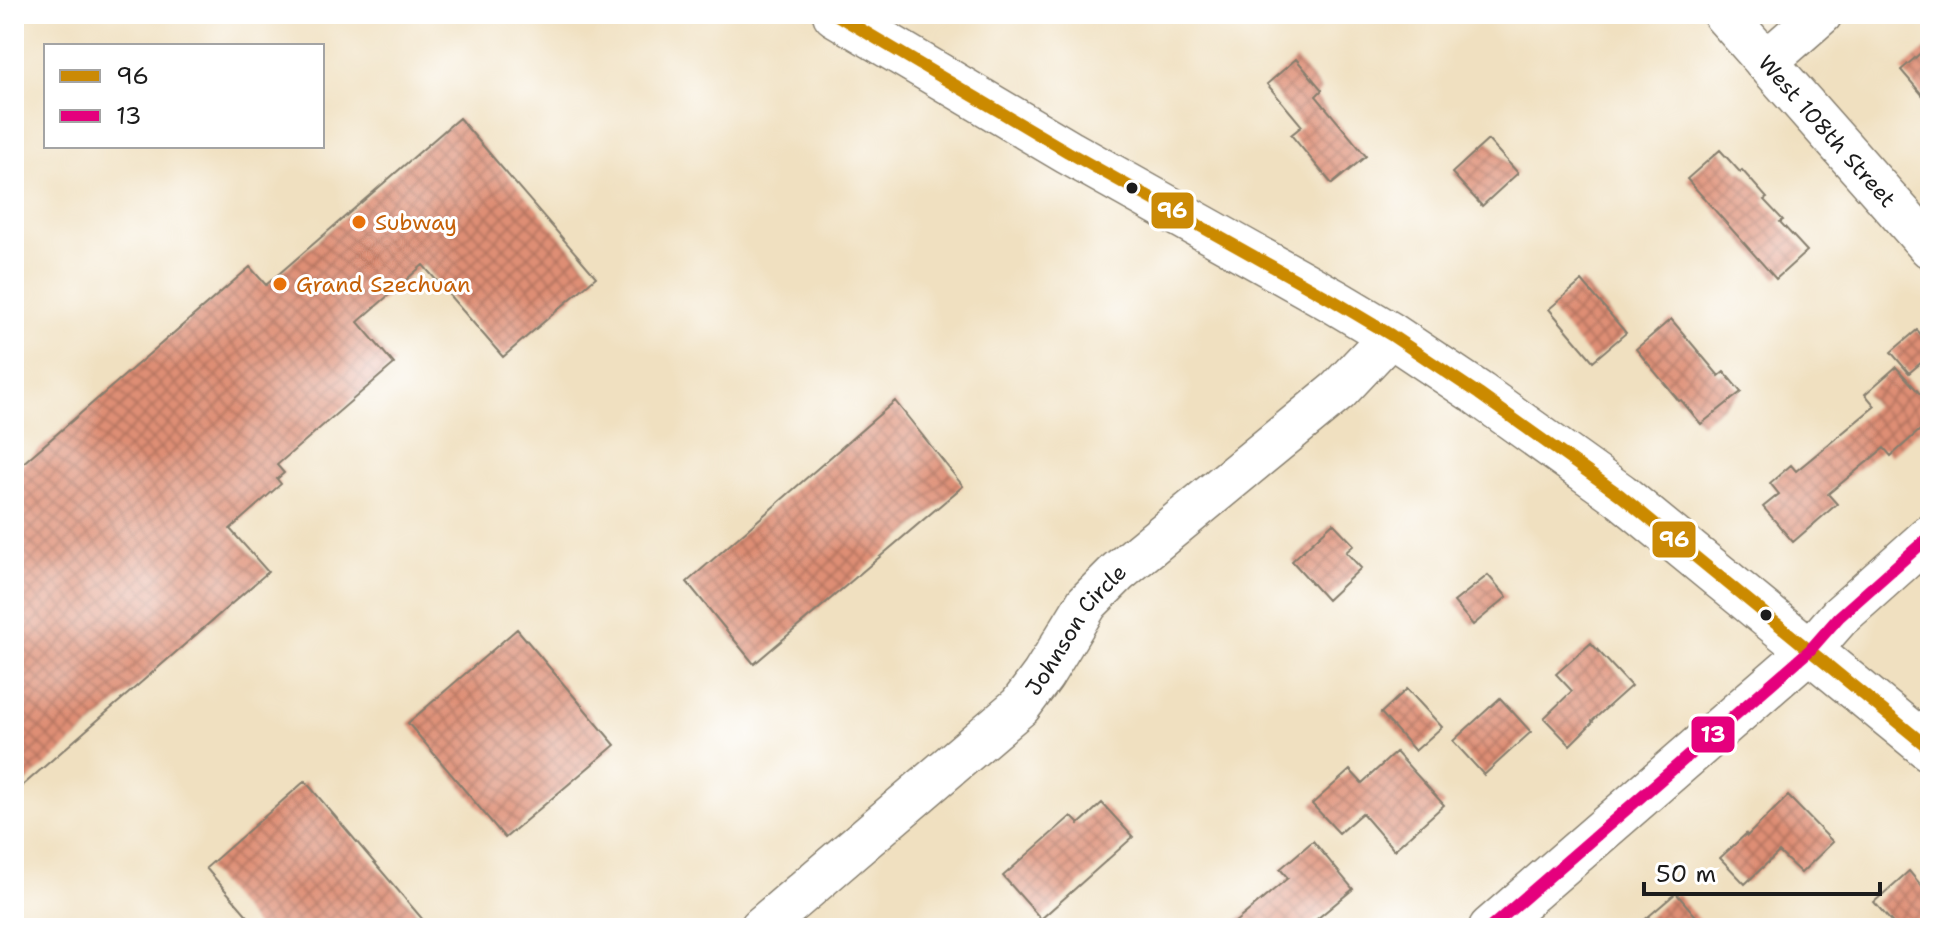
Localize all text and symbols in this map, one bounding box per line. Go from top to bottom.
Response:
legend [44,44,324,148]
street label: West 108th Street [1752,49,1902,213]
text: 96 [116,60,149,92]
text: 13 [116,100,142,132]
unlabelled marker [1124,180,1140,196]
line badge: 96 [1150,191,1195,230]
text: 96 [1157,196,1187,225]
place label: Subway [375,208,457,237]
marker: Subway [350,213,368,231]
place label: Grand Szechuan [296,270,470,299]
marker: Grand Szechuan [271,275,289,293]
line badge: 96 [1651,520,1697,559]
text: 96 [1659,525,1689,554]
street label: Johnson Circle [1018,558,1132,701]
unlabelled marker [1758,607,1774,623]
line badge: 13 [1690,715,1736,754]
text: 13 [1701,720,1725,749]
scale bar [1644,846,1880,896]
text: 50 m [1656,858,1716,890]

